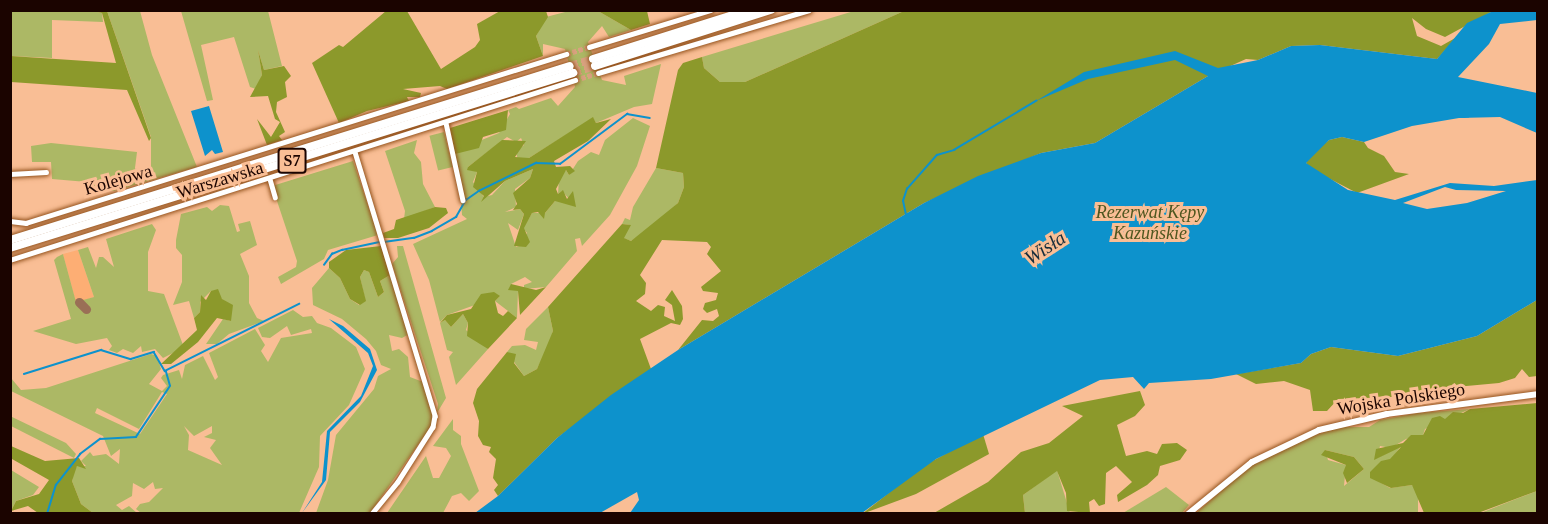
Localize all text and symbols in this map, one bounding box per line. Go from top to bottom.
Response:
road number: S7 [277,148,307,174]
street label: Warszawska [174,157,266,203]
street label: Kolejowa [81,160,155,200]
park label: Rezerwat Kępy Kazuńskie [1096,202,1204,244]
water label: Wisła [1020,226,1070,270]
street label: Wojska Polskiego [1336,378,1466,420]

